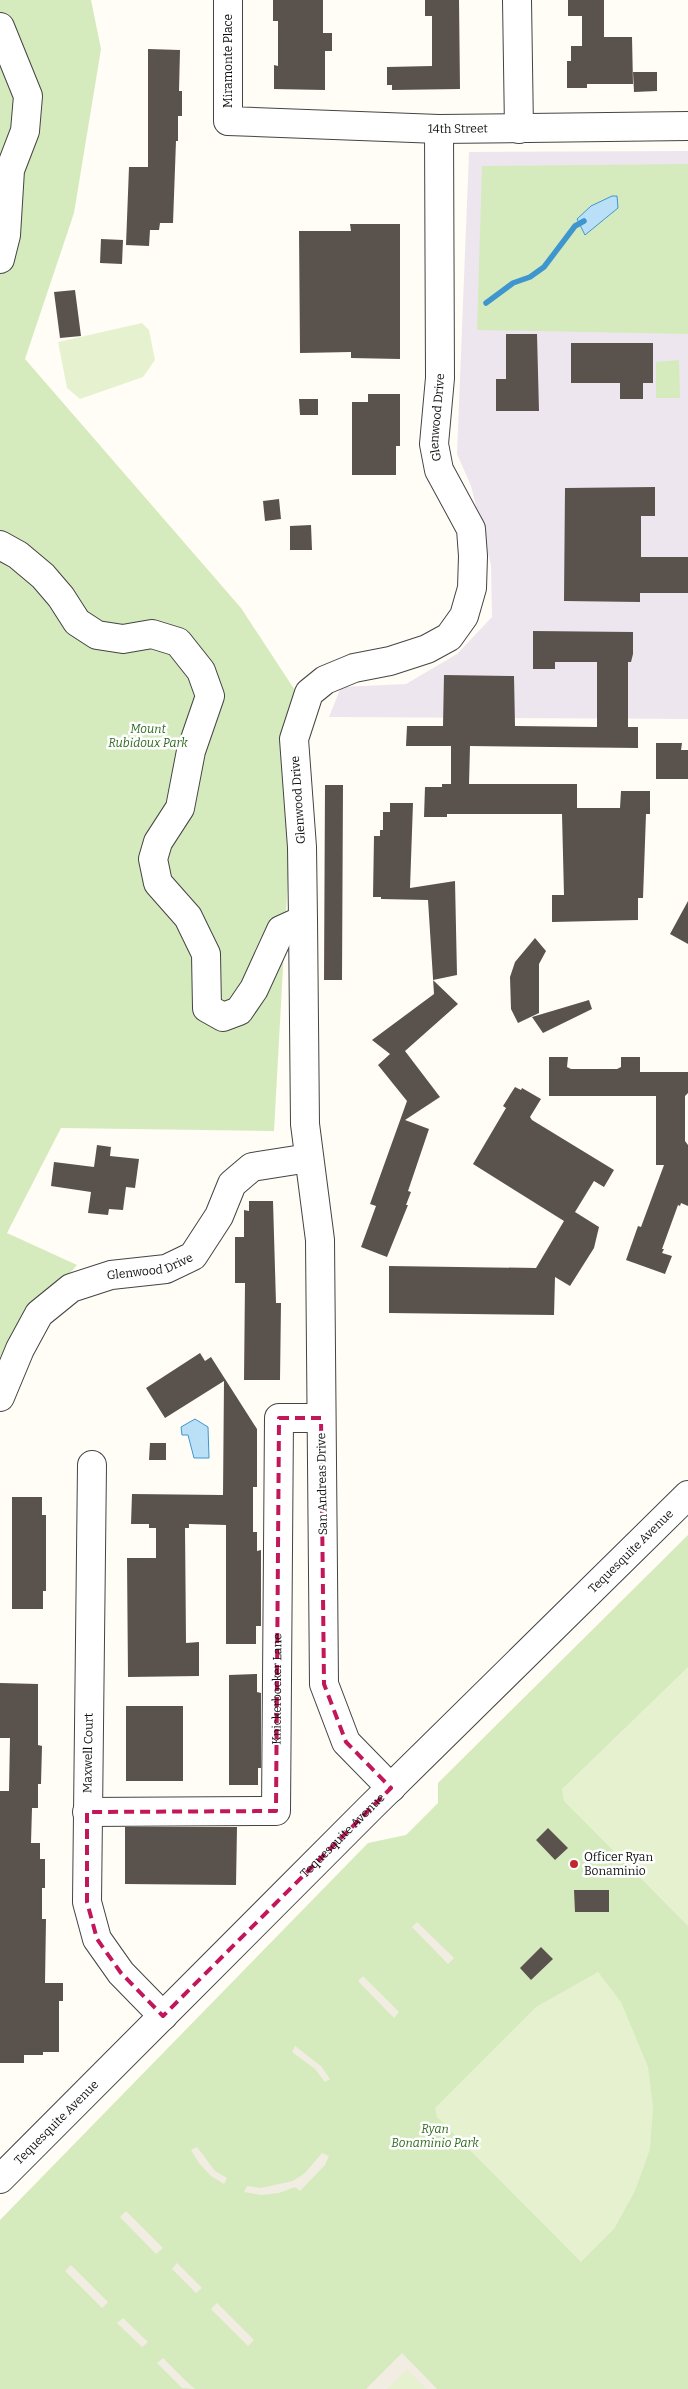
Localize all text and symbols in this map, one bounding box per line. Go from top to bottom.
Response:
street label: Miramonte Place [221,14,235,108]
street label: 14th Street [428,121,489,136]
street label: Glenwood Drive [427,373,447,463]
park label: Mount Rubidoux Park [108,722,188,750]
street label: Glenwood Drive [288,755,308,845]
street label: Glenwood Drive [106,1250,195,1282]
street label: San Andreas Drive [314,1433,330,1535]
street label: Tequesquite Avenue [586,1507,676,1596]
street label: Knickerbocker Lane [270,1633,284,1745]
street label: Maxwell Court [80,1712,96,1793]
street label: Tequesquite Avenue [298,1791,387,1881]
place label: Officer Ryan Bonaminio [584,1850,653,1878]
marker: Officer Ryan Bonaminio [568,1858,580,1870]
street label: Tequesquite Avenue [12,2077,101,2167]
park label: Ryan Bonaminio Park [391,2122,479,2150]

